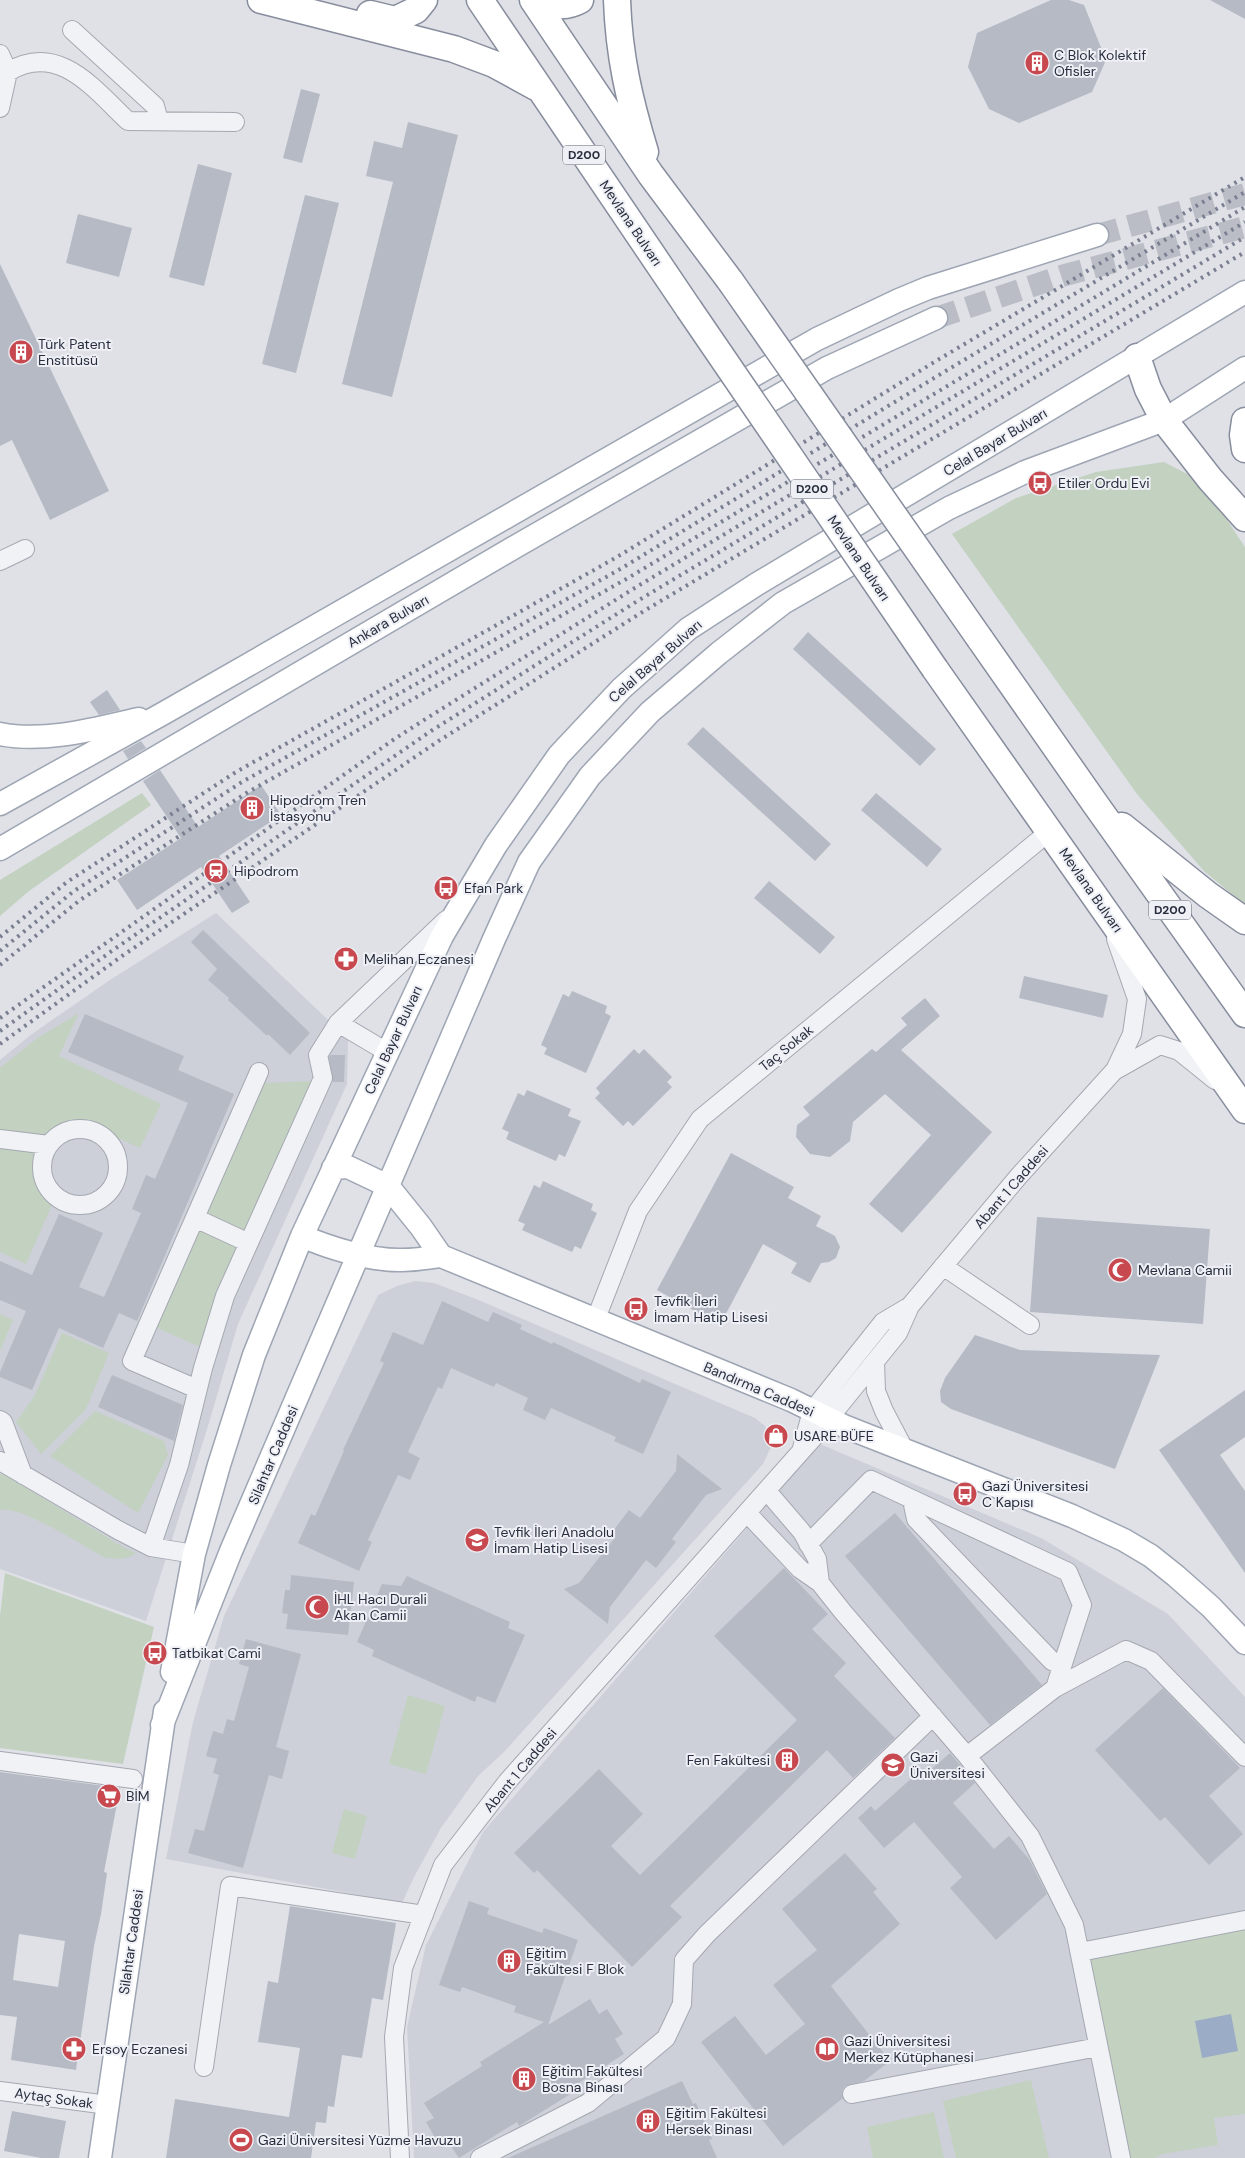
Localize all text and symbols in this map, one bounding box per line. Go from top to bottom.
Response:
place label: C Blok Kolektif Ofisler [1054,46,1146,80]
building icon: C Blok Kolektif Ofisler [1024,50,1050,76]
road number: D200 [563,146,605,164]
street label: Mevlana Bulvarı [596,177,666,269]
place label: Türk Patent Enstitüsü [38,335,111,369]
building icon: Türk Patent Enstitüsü [8,339,34,365]
street label: Celal Bayar Bulvarı [940,404,1050,480]
bus stop icon: Etiler Ordu Evi [1027,470,1053,496]
place label: Etiler Ordu Evi [1058,474,1150,492]
road number: D200 [791,479,833,498]
street label: Mevlana Bulvarı [824,512,894,604]
street label: Ankara Bulvarı [344,590,432,652]
street label: Celal Bayar Bulvarı [605,616,705,706]
place label: Hipodrom Tren İstasyonu [270,791,366,825]
building icon: Hipodrom Tren İstasyonu [239,795,265,821]
street label: Mevlana Bulvarı [1055,844,1127,936]
station icon: Hipodrom [203,858,229,884]
place label: Hipodrom [234,862,298,880]
bus stop icon: Efan Park [433,875,459,901]
place label: Efan Park [464,879,523,897]
road number: D200 [1149,900,1191,920]
pharmacy icon: Melihan Eczanesi [333,946,359,972]
place label: Melihan Eczanesi [364,950,474,968]
street label: Celal Bayar Bulvarı [360,983,426,1097]
street label: Taç Sokak [755,1021,817,1075]
street label: Abant 1 Caddesi [970,1142,1052,1232]
mosque icon: Mevlana Camii [1107,1257,1133,1283]
place label: Mevlana Camii [1138,1261,1232,1279]
place label: Tevfik İleri İmam Hatip Lisesi [654,1292,768,1326]
bus stop icon: Tevfik İleri İmam Hatip Lisesi [623,1296,649,1322]
street label: Bandırma Caddesi [701,1358,817,1420]
street label: Silahtar Caddesi [244,1403,302,1507]
shop icon: USARE BÜFE [763,1423,789,1449]
place label: USARE BÜFE [794,1427,874,1445]
place label: Gazi Üniversitesi C Kapısı [982,1477,1088,1511]
bus stop icon: Gazi Üniversitesi C Kapısı [952,1481,978,1507]
place label: Tevfik İleri Anadolu İmam Hatip Lisesi [494,1523,614,1557]
school or university icon: Tevfik İleri Anadolu İmam Hatip Lisesi [464,1527,490,1553]
place label: İHL Hacı Durali Akan Camii [334,1590,427,1624]
mosque icon: İHL Hacı Durali Akan Camii [304,1594,330,1620]
bus stop icon: Tatbikat Cami [142,1640,168,1666]
place label: Tatbikat Cami [172,1644,261,1662]
street label: Abant 1 Caddesi [479,1724,561,1816]
building icon: Fen Fakültesi [774,1747,800,1773]
place label: Gazi Üniversitesi [910,1748,985,1782]
place label: Fen Fakültesi [687,1751,770,1769]
school or university icon: Gazi Üniversitesi [880,1752,906,1778]
supermarket icon: BİM [96,1783,122,1809]
place label: BİM [126,1787,150,1805]
street label: Silahtar Caddesi [115,1888,147,1996]
place label: Eğitim Fakültesi F Blok [526,1944,624,1978]
building icon: Eğitim Fakültesi F Blok [496,1948,522,1974]
place label: Gazi Üniversitesi Merkez Kütüphanesi [844,2032,974,2066]
pharmacy icon: Ersoy Eczanesi [61,2036,87,2062]
library icon: Gazi Üniversitesi Merkez Kütüphanesi [814,2036,840,2062]
place label: Ersoy Eczanesi [92,2040,188,2058]
place label: Eğitim Fakültesi Bosna Binası [542,2062,643,2096]
building icon: Eğitim Fakültesi Bosna Binası [511,2066,537,2092]
street label: Aytaç Sokak [14,2084,94,2112]
place label: Eğitim Fakültesi Hersek Binası [666,2104,767,2138]
building icon: Eğitim Fakültesi Hersek Binası [635,2108,661,2134]
sports icon: Gazi Üniversitesi Yüzme Havuzu [228,2127,254,2153]
place label: Gazi Üniversitesi Yüzme Havuzu [258,2131,461,2149]

